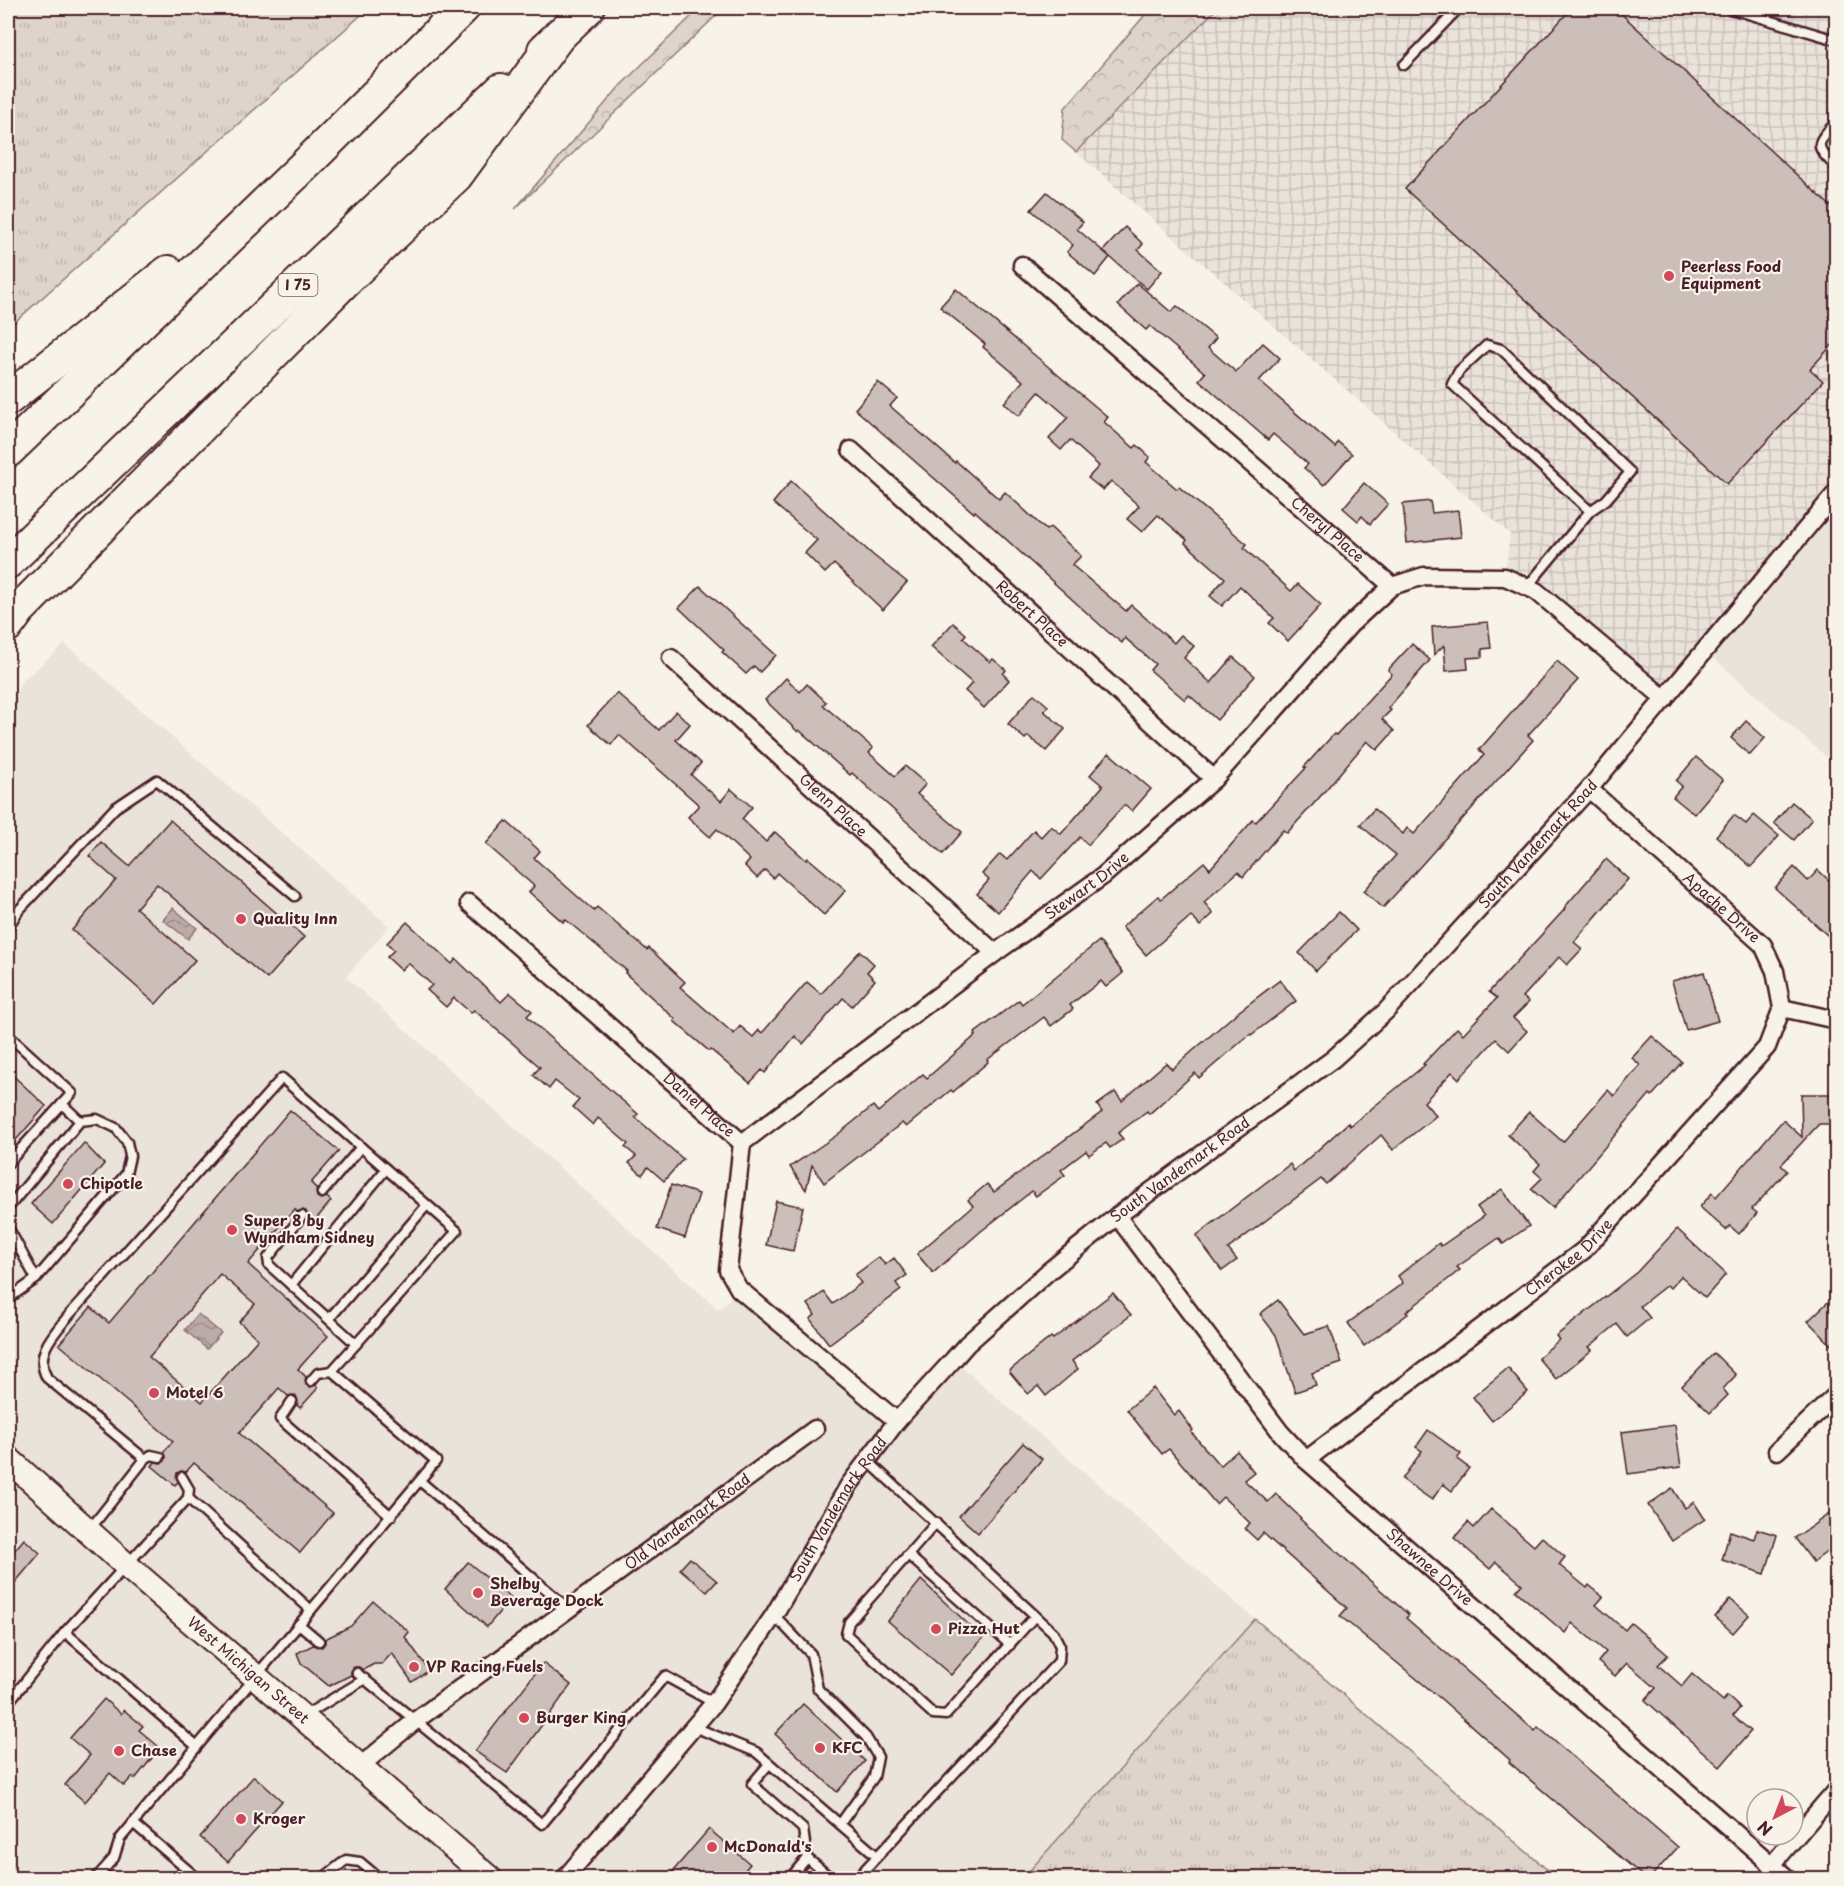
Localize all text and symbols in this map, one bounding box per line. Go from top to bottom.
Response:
place label: Peerless Food Equipment [1681,254,1781,294]
marker: Peerless Food Equipment [1662,269,1676,283]
road number: I 75 [278,274,318,296]
street label: Cheryl Place [1286,490,1370,567]
street label: Robert Place [992,574,1074,652]
street label: Glenn Place [795,767,873,842]
street label: South Vandemark Road [1472,774,1602,913]
street label: Stewart Drive [1039,845,1133,925]
street label: Apache Drive [1679,866,1766,948]
place label: Quality Inn [253,906,337,929]
marker: Quality Inn [234,912,248,926]
street label: Daniel Place [659,1066,741,1142]
street label: South Vandemark Road [1105,1110,1254,1227]
place label: Chipotle [80,1171,144,1194]
marker: Chipotle [61,1177,75,1191]
place label: Super 8 by Wyndham Sidney [244,1208,375,1248]
street label: Cherokee Drive [1519,1213,1617,1301]
marker: Super 8 by Wyndham Sidney [225,1223,239,1237]
place label: Motel 6 [166,1380,224,1403]
marker: Motel 6 [147,1386,161,1400]
street label: South Vandemark Road [783,1431,891,1585]
street label: Old Vandemark Road [619,1467,755,1575]
street label: Shawnee Drive [1382,1522,1479,1610]
place label: Shelby Beverage Dock [490,1571,604,1611]
marker: Shelby Beverage Dock [471,1586,485,1600]
street label: West Michigan Street [183,1610,315,1729]
place label: Pizza Hut [948,1616,1020,1639]
marker: Pizza Hut [929,1622,943,1636]
place label: VP Racing Fuels [426,1654,543,1677]
marker: VP Racing Fuels [407,1660,421,1674]
place label: Burger King [536,1705,626,1728]
marker: Burger King [517,1711,531,1725]
place label: KFC [832,1735,863,1758]
place label: Chase [131,1738,177,1761]
marker: KFC [813,1741,827,1755]
marker: Chase [112,1744,126,1758]
north arrow [1745,1787,1805,1847]
place label: Kroger [253,1806,306,1829]
marker: Kroger [234,1812,248,1826]
text: N [1752,1816,1777,1842]
place label: McDonald's [724,1834,812,1857]
marker: McDonald's [705,1840,719,1854]

